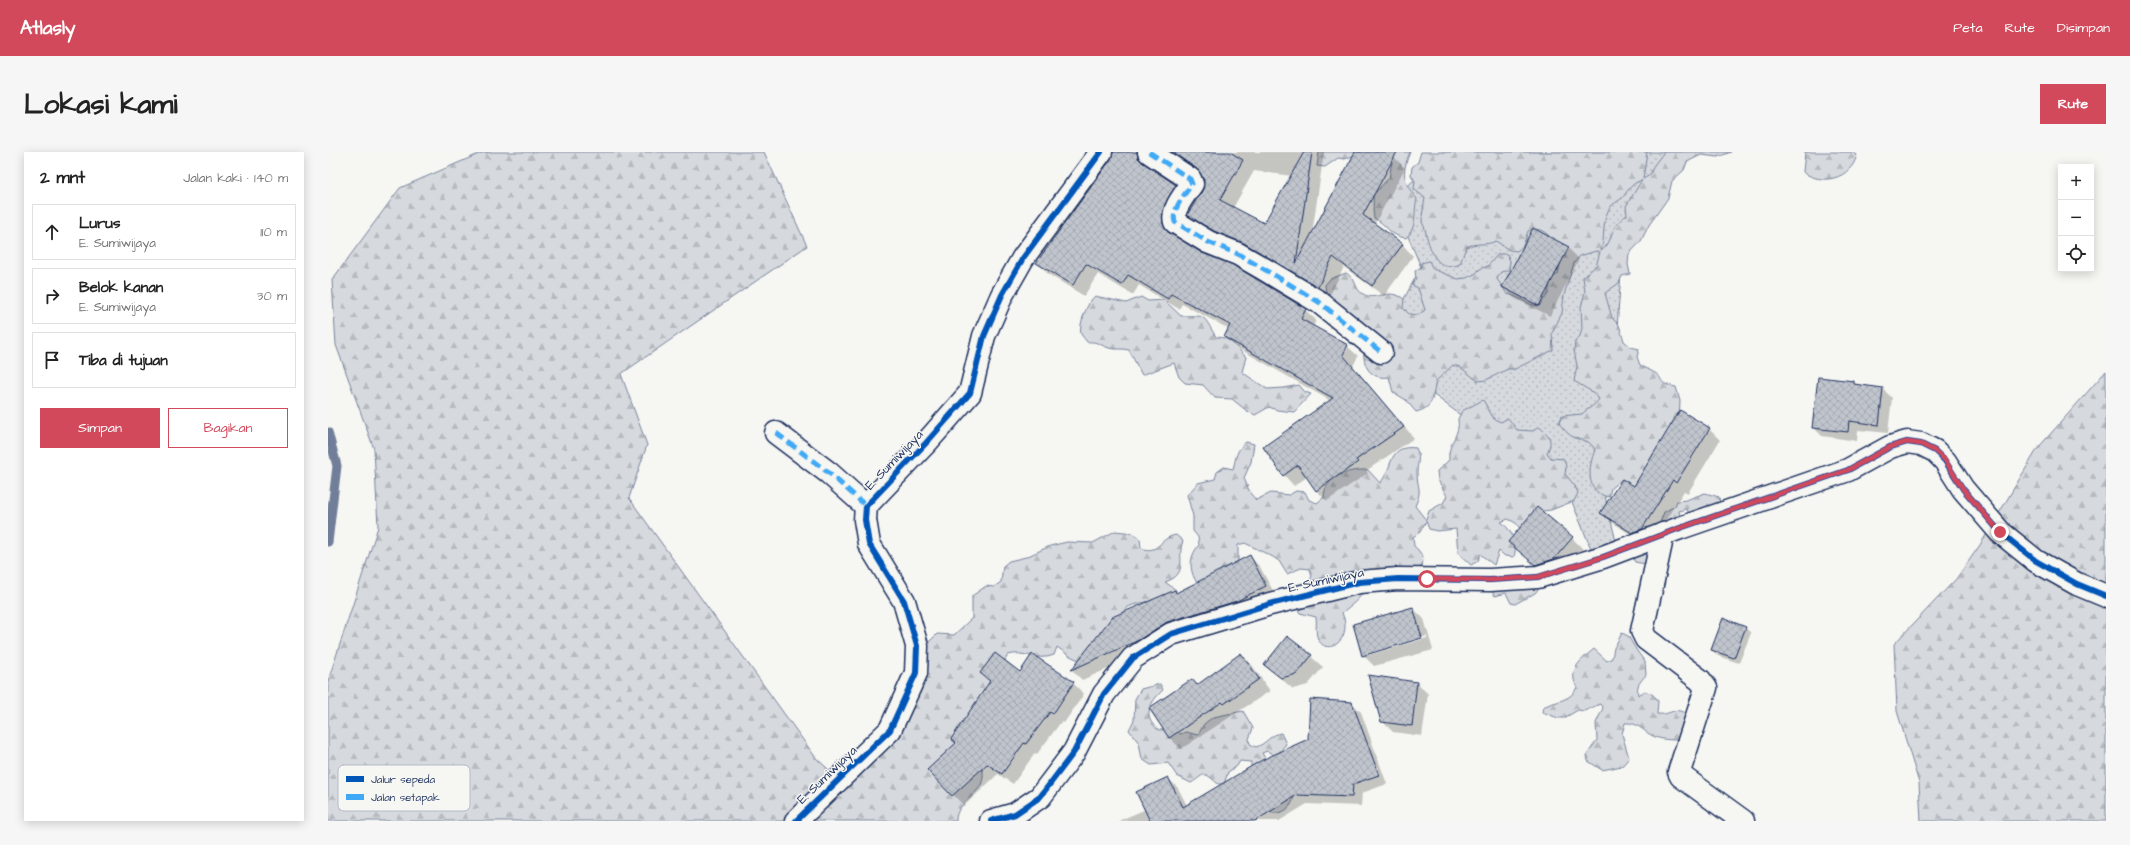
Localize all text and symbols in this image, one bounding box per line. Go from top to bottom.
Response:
text: Atlasly [20,15,75,42]
text: Peta [1953,18,1983,38]
text: Rute [2005,18,2035,38]
text: Disimpan [2057,18,2110,38]
button: Rute [2040,84,2106,124]
text: Lokasi kami [24,85,178,124]
map controls [2058,164,2094,272]
button: + [2058,164,2094,200]
text: 2 mnt [40,166,85,190]
text: Jalan kaki · 140 m [183,169,288,187]
button: − [2058,200,2094,236]
text: Lurus [79,213,120,234]
icon: ahead [41,221,63,243]
text: 110 m [260,223,287,241]
text: E. Sumiwijaya [79,234,156,252]
button: locate [2058,236,2094,272]
text: Belok kanan [79,277,163,298]
icon: right [41,285,63,307]
text: 30 m [257,287,287,305]
text: E. Sumiwijaya [79,298,156,316]
icon: arrive [41,349,63,371]
text: Tiba di tujuan [79,350,168,371]
button: Simpan [40,408,160,448]
button: Bagikan [168,408,288,448]
street label: E. Sumiwijaya [861,426,928,495]
route end [1991,523,2009,541]
street label: E. Sumiwijaya [1287,563,1366,598]
route start [1418,570,1436,588]
street label: E. Sumiwijaya [793,742,862,809]
legend [338,765,470,811]
text: Jalur sepeda [371,772,435,787]
text: Jalan setapak [371,790,440,805]

